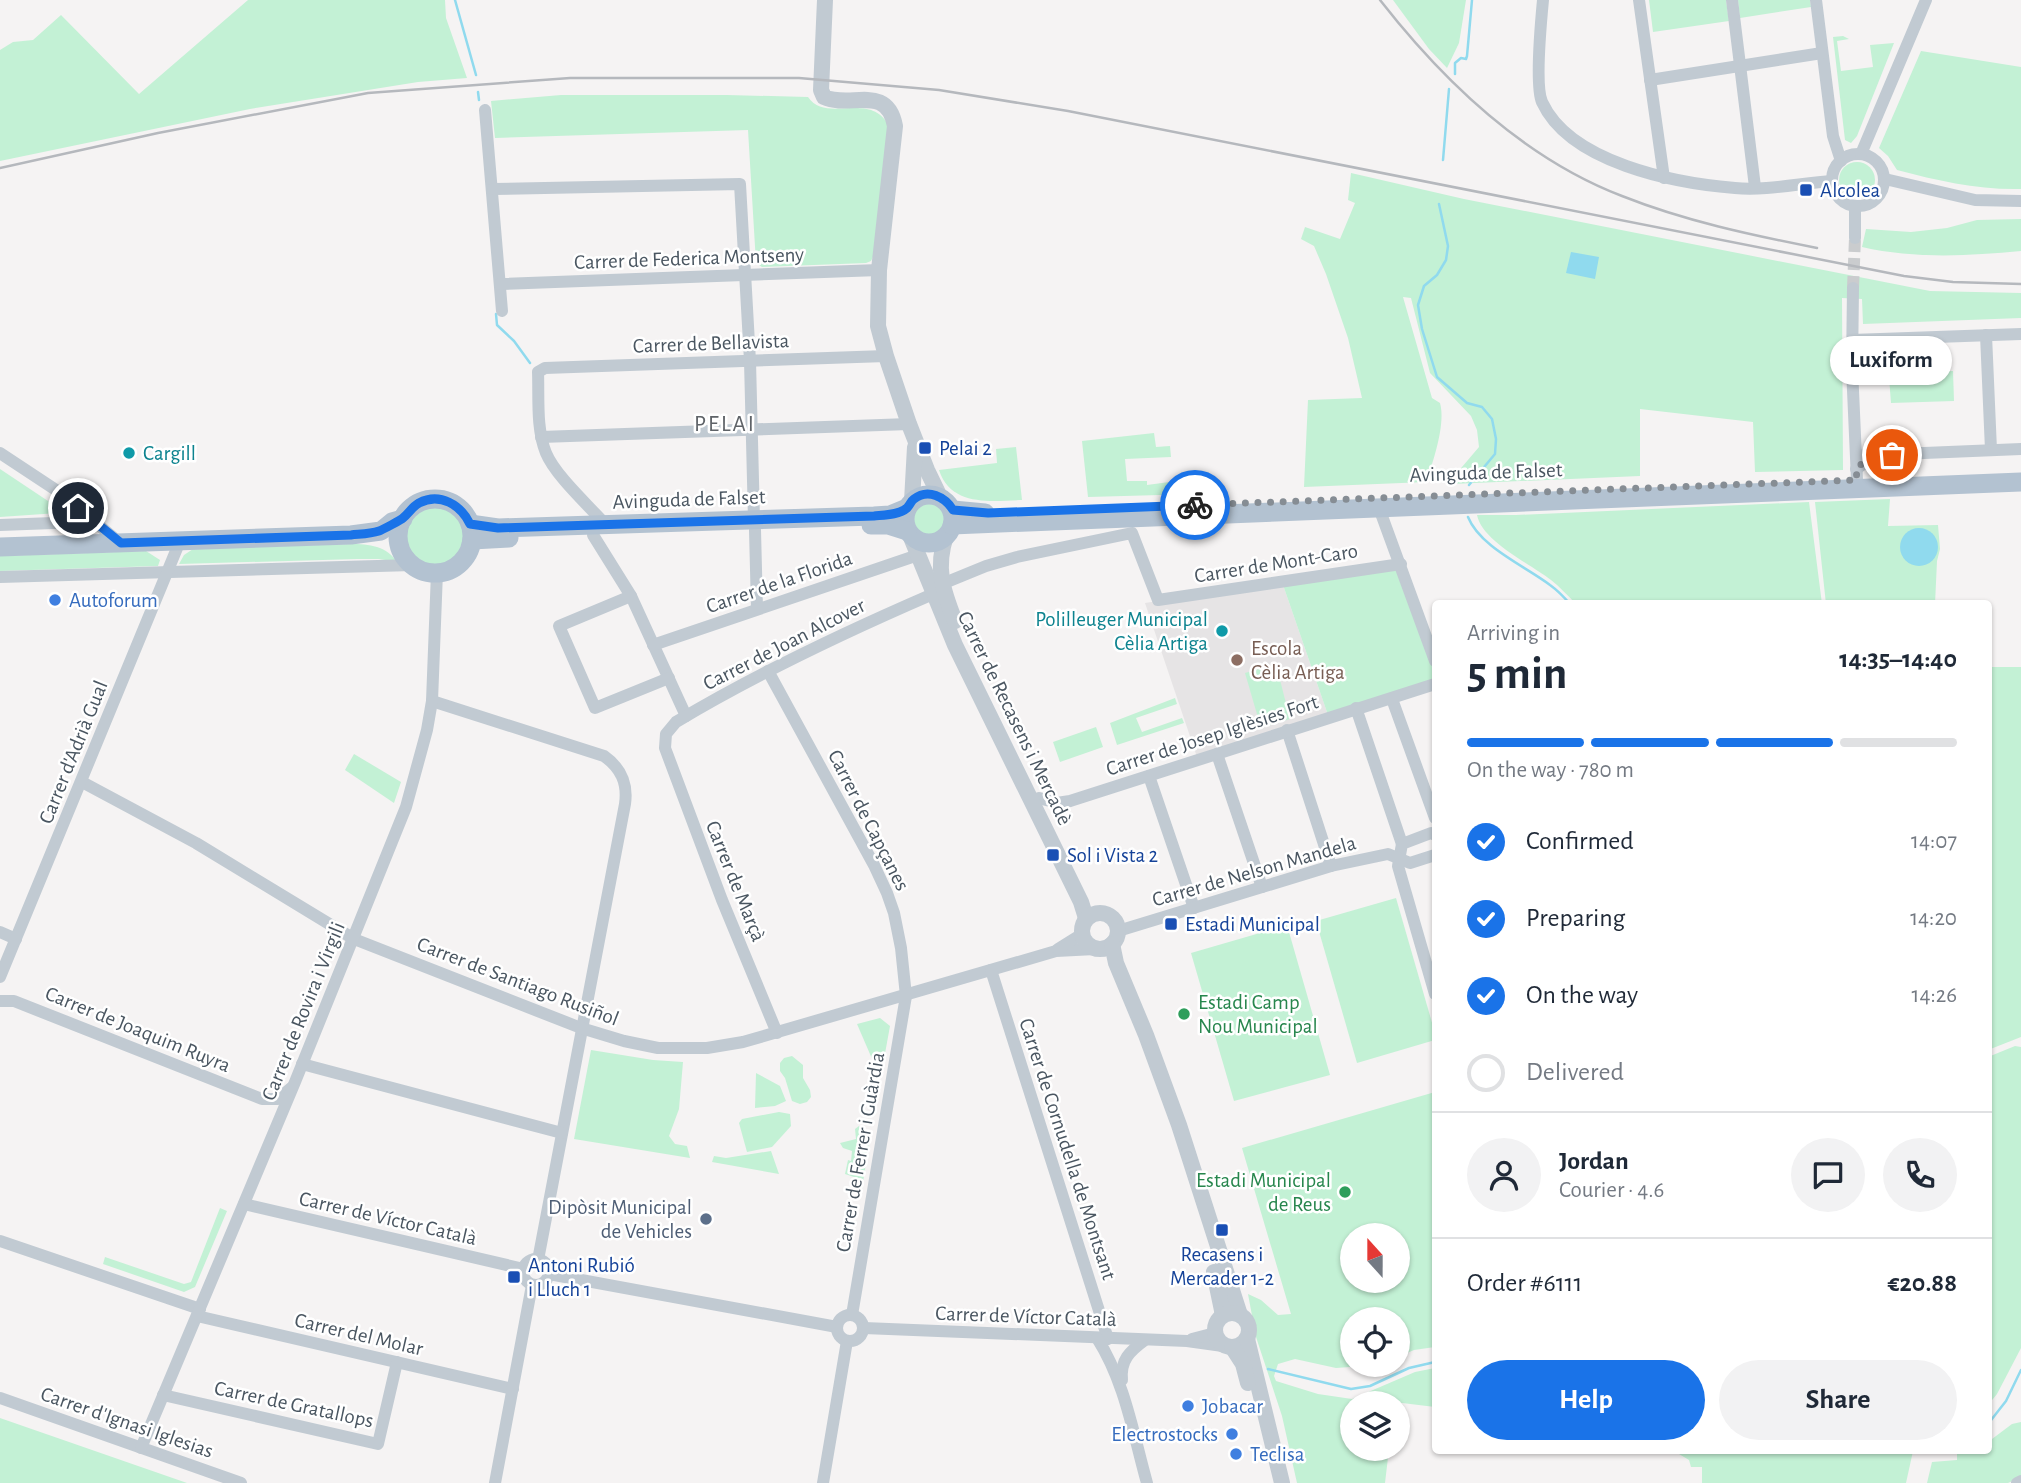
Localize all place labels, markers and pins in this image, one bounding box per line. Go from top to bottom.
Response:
place label: Alcolea [1820,180,1881,201]
marker: Alcolea [1798,182,1814,198]
callout: Luxiform [1831,336,1953,385]
pin [1862,425,1922,485]
place label: Pelai 2 [939,438,992,459]
marker: Pelai 2 [917,440,933,456]
place label: Cargill [143,443,196,464]
marker: Cargill [121,445,137,461]
pin [48,478,108,538]
place label: Autoforum [69,590,158,611]
marker: Autoforum [47,592,63,608]
place label: Polilleuger Municipal Cèlia Artiga [1035,609,1208,654]
marker: Polilleuger Municipal Cèlia Artiga [1214,623,1230,639]
place label: Escola Cèlia Artiga [1251,638,1345,683]
marker: Escola Cèlia Artiga [1229,652,1245,668]
place label: Sol i Vista 2 [1067,845,1158,866]
marker: Sol i Vista 2 [1045,847,1061,863]
place label: Estadi Municipal [1185,914,1320,935]
marker: Estadi Municipal [1163,916,1179,932]
place label: Estadi Camp Nou Municipal [1198,992,1318,1037]
marker: Estadi Camp Nou Municipal [1176,1006,1192,1022]
place label: Estadi Municipal de Reus [1196,1170,1331,1215]
marker: Estadi Municipal de Reus [1337,1184,1353,1200]
place label: Dipòsit Municipal de Vehicles [548,1197,692,1242]
marker: Dipòsit Municipal de Vehicles [698,1211,714,1227]
marker: Recasens i Mercader 1-2 [1214,1222,1230,1238]
place label: Recasens i Mercader 1-2 [1170,1244,1274,1289]
place label: Antoni Rubió i Lluch 1 [528,1255,635,1300]
marker: Antoni Rubió i Lluch 1 [506,1269,522,1285]
place label: Jobacar [1202,1396,1263,1417]
marker: Jobacar [1180,1398,1196,1414]
place label: Electrostocks [1111,1424,1218,1445]
marker: Electrostocks [1224,1426,1240,1442]
place label: Teclisa [1250,1444,1305,1465]
marker: Teclisa [1228,1446,1244,1462]

